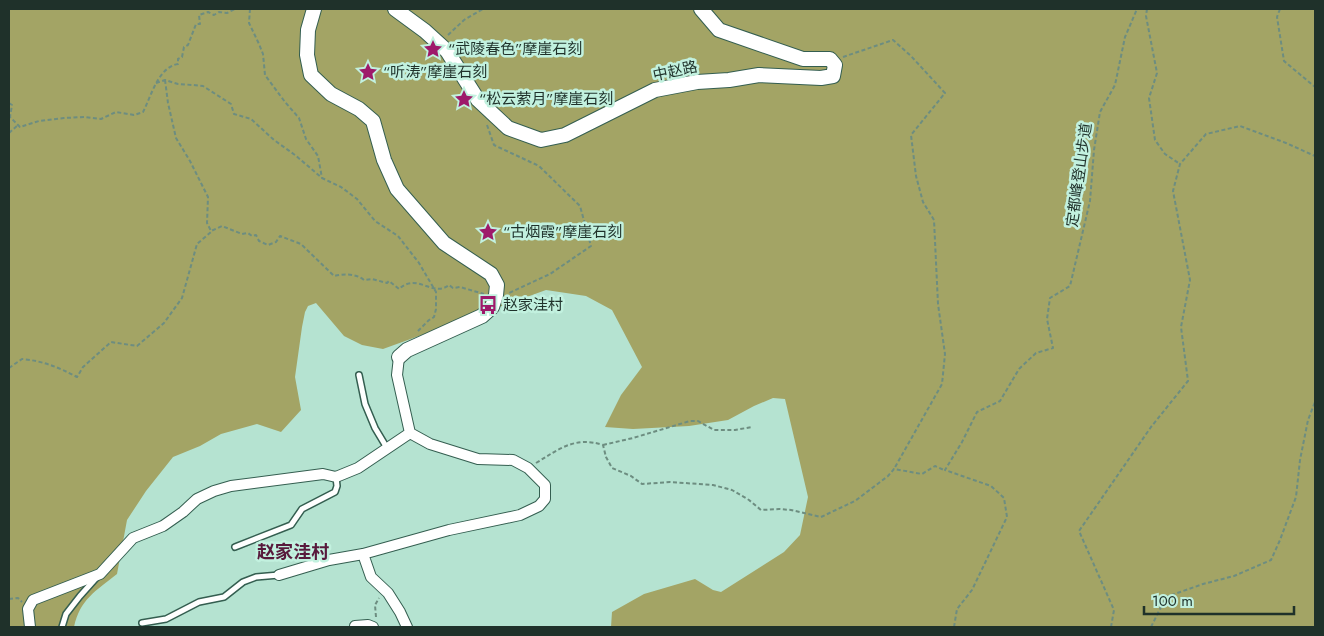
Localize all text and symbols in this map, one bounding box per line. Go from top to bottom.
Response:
place icon: “武陵春色”摩崖石刻 [422,38,444,60]
place label: “武陵春色”摩崖石刻 [448,38,582,60]
street label: 中赵路 [651,56,699,86]
place icon: “听涛”摩崖石刻 [357,61,379,83]
place label: “听涛”摩崖石刻 [383,61,487,83]
place icon: “松云萦月”摩崖石刻 [453,88,475,110]
place label: “松云萦月”摩崖石刻 [479,88,613,110]
street label: 定都峰登山步道 [1061,121,1097,229]
place icon: “古烟霞”摩崖石刻 [477,221,499,243]
place label: “古烟霞”摩崖石刻 [503,221,622,243]
bus stop icon: 赵家洼村 [477,294,499,316]
place label: 赵家洼村 [503,294,563,316]
district label: 赵家洼村 [257,539,329,565]
scale bar [1144,584,1294,616]
text: 100 m [1152,590,1193,612]

